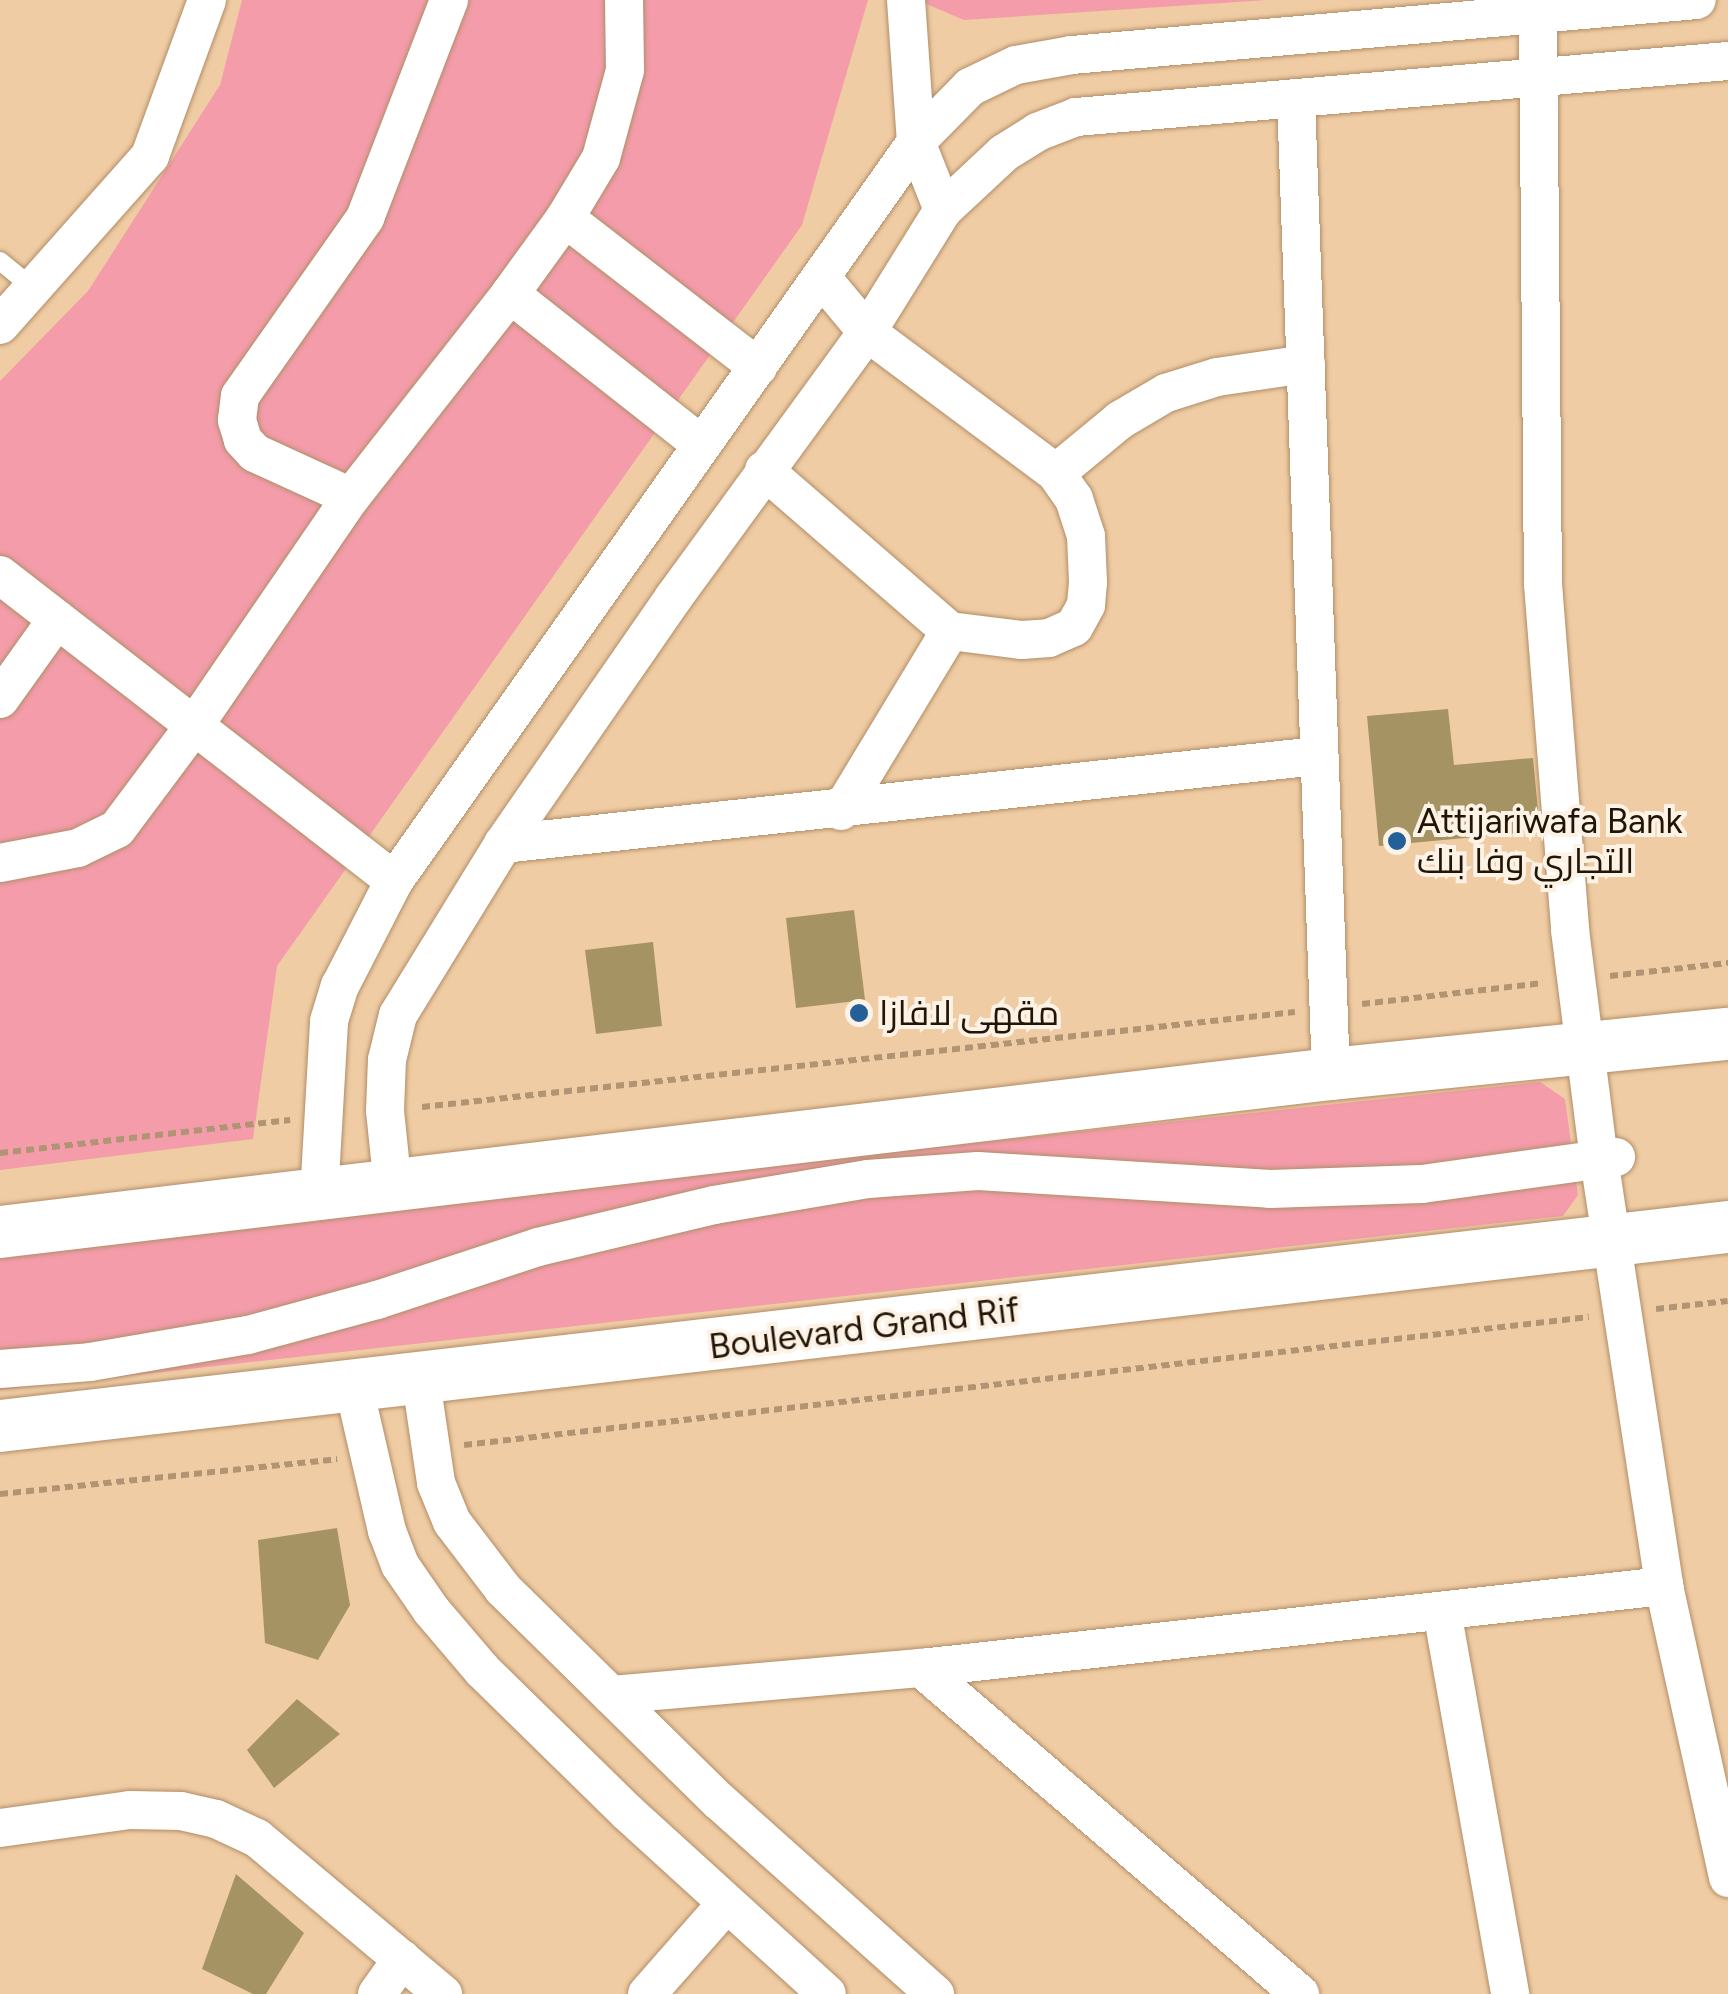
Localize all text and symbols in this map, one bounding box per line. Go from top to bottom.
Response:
place label: Attijariwafa Bank التجاري وفا بنك [1417,800,1682,882]
marker: Attijariwafa Bank التجاري وفا بنك [1386,830,1408,852]
place label: مقهى لافازا [879,992,1059,1034]
marker: مقهى لافازا [848,1002,870,1024]
street label: Boulevard Grand Rif [707,1288,1021,1368]

